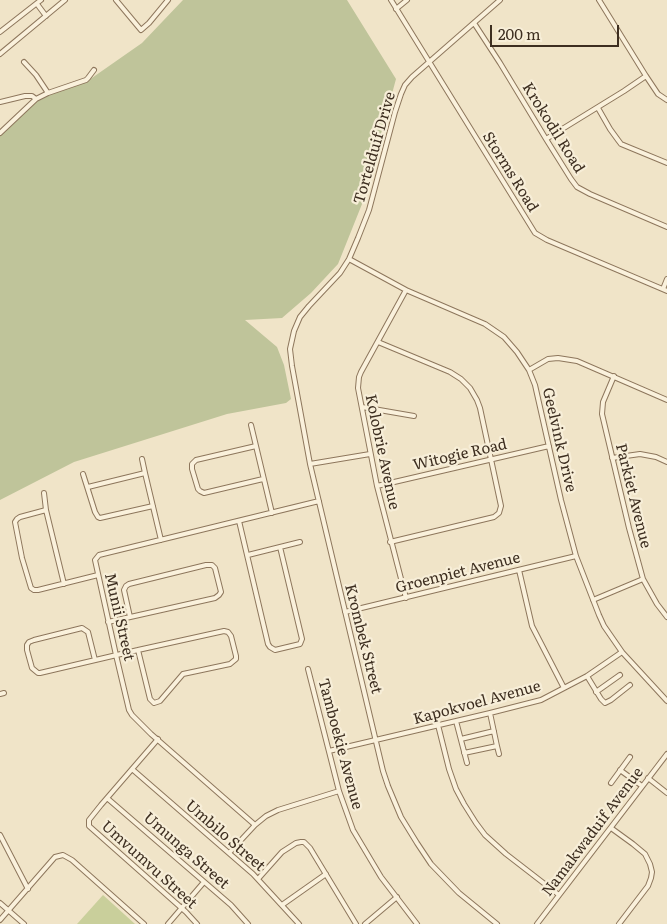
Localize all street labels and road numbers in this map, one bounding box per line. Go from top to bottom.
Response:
street label: Krokodil Road [518,79,588,177]
street label: Tortelduif Drive [350,90,400,206]
street label: Storms Road [478,129,542,215]
street label: Geelvink Drive [538,386,580,494]
street label: Kolobrie Avenue [361,393,403,511]
street label: Witogie Road [411,435,509,475]
street label: Parkiet Avenue [611,442,655,550]
street label: Groenpiet Avenue [394,549,522,597]
street label: Munii Street [100,571,138,663]
street label: Krombek Street [341,582,385,696]
street label: Tamboekie Avenue [314,676,366,812]
street label: Kapokvoel Avenue [411,677,543,729]
street label: Namakwaduif Avenue [539,764,647,900]
street label: Umbilo Street [181,797,269,875]
street label: Umunga Street [139,809,233,893]
street label: Umvumvu Street [97,817,201,913]

